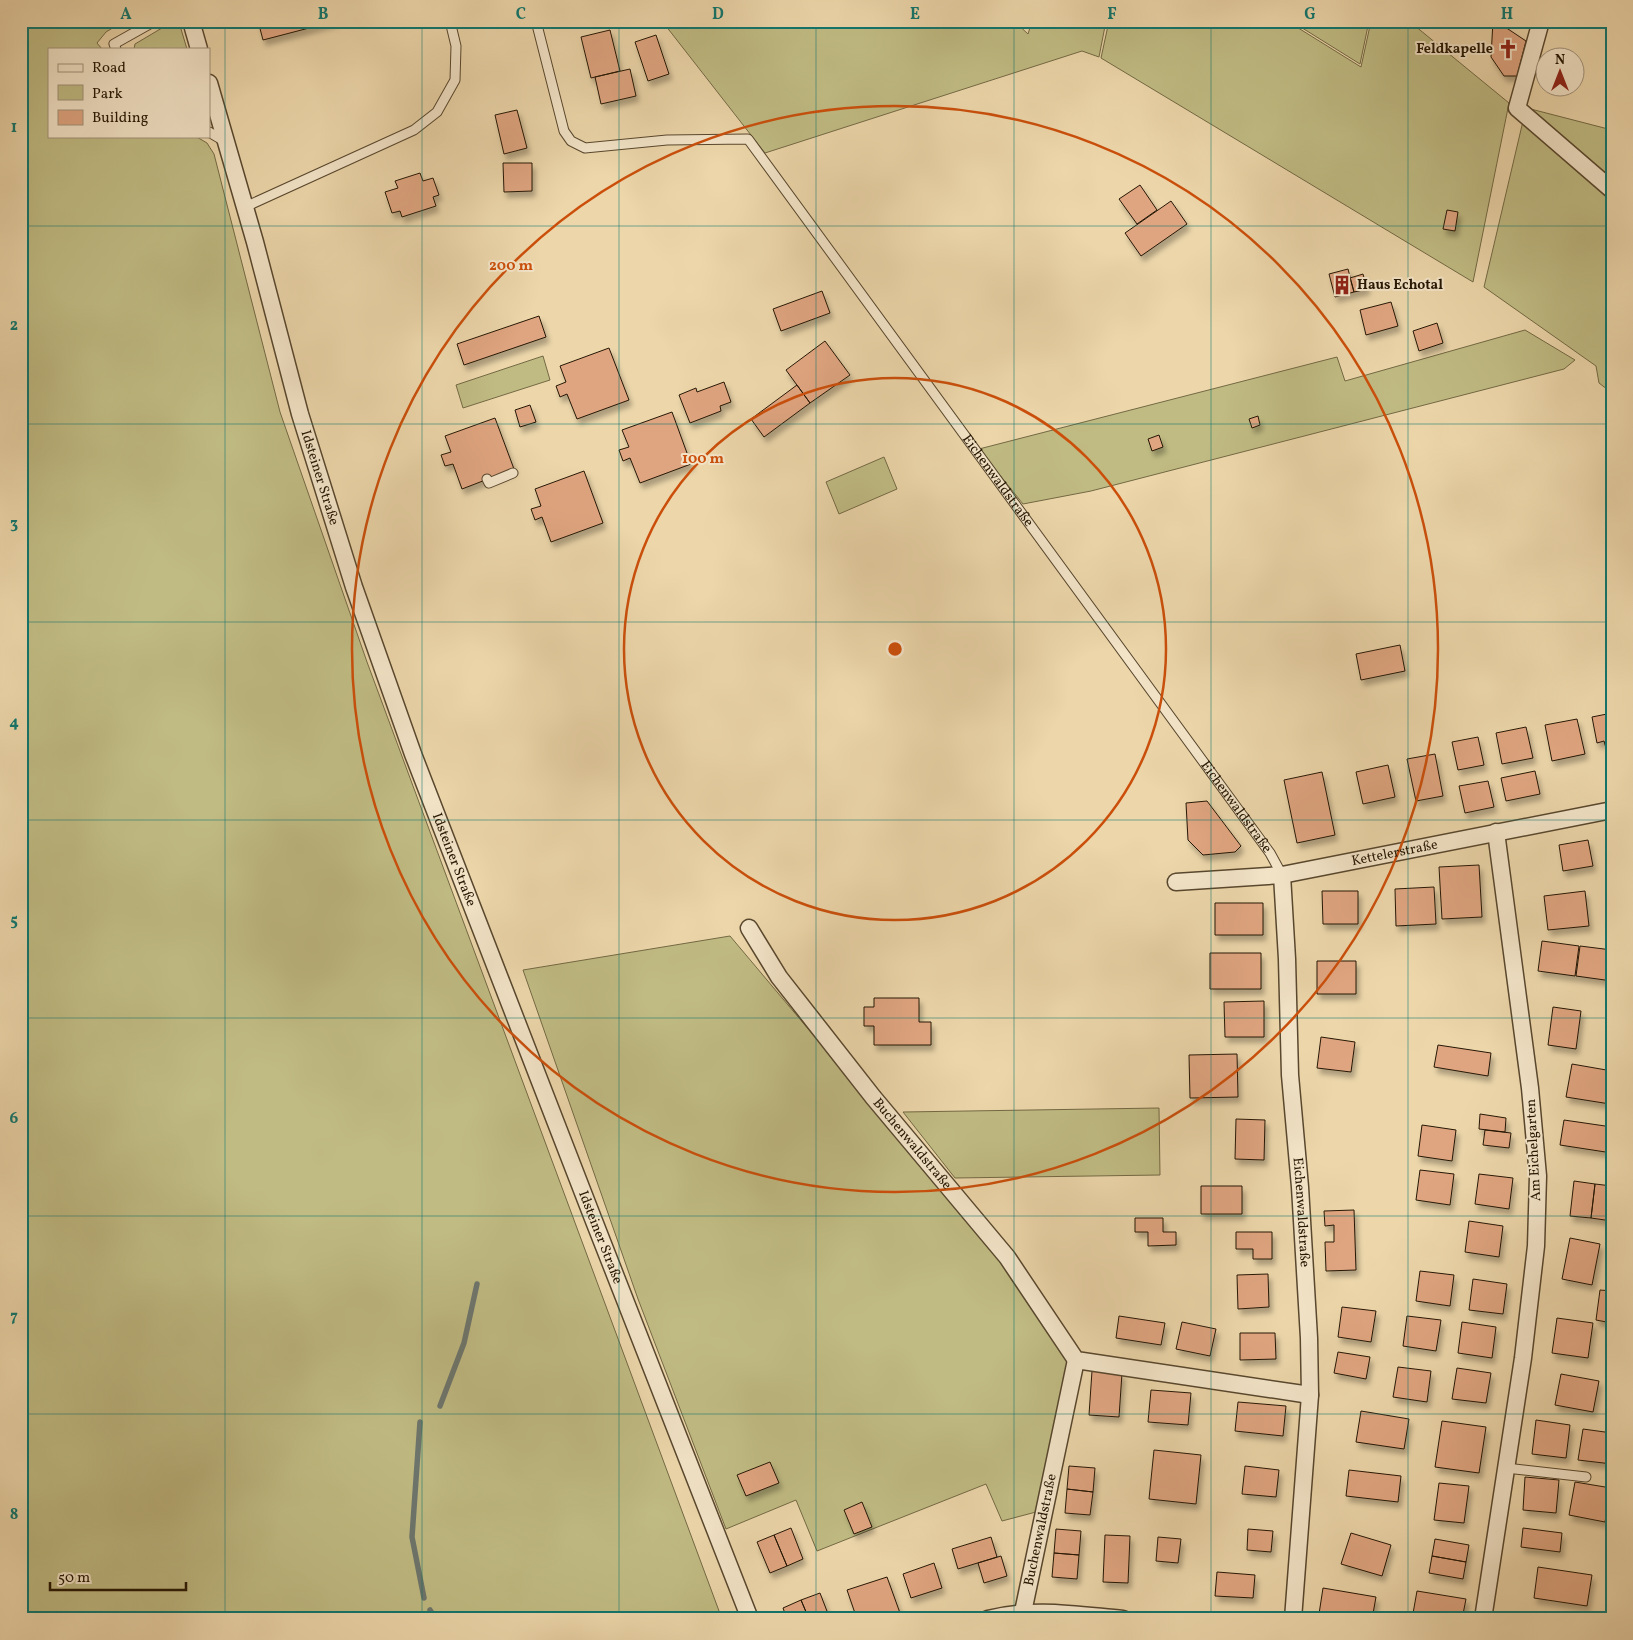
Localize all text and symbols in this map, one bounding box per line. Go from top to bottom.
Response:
text: A [120,4,132,26]
text: B [318,4,329,26]
text: C [516,4,526,26]
text: D [712,4,724,26]
text: E [910,4,920,26]
text: F [1107,4,1117,26]
text: G [1304,4,1316,26]
text: H [1501,4,1513,26]
church icon: Feldkapelle [1497,38,1519,60]
place label: Feldkapelle [1416,40,1493,59]
legend [48,48,210,138]
north arrow [1536,48,1586,98]
text: N [1555,51,1565,70]
text: Road [92,58,126,79]
text: Park [92,84,123,105]
text: Building [92,108,149,129]
text: 1 [11,117,17,139]
text: 200 m [489,256,533,277]
building icon: Haus Echotal [1331,274,1353,296]
place label: Haus Echotal [1357,276,1443,295]
text: 2 [10,315,18,337]
street label: Idsteiner Straße [296,428,344,528]
street label: Eichenwaldstraße [958,431,1038,531]
text: 100 m [682,449,725,470]
text: 3 [10,513,18,535]
centre of rings [886,640,904,658]
text: 4 [9,712,19,734]
street label: Eichenwaldstraße [1196,757,1277,857]
street label: Idsteiner Straße [427,810,481,909]
street label: Kettelerstraße [1350,835,1440,871]
text: 5 [10,910,18,932]
street label: Buchenwaldstraße [868,1094,956,1194]
street label: Am Eichelgarten [1522,1098,1546,1202]
text: 6 [10,1108,19,1130]
street label: Eichenwaldstraße [1288,1157,1314,1268]
street label: Idsteiner Straße [574,1188,627,1287]
text: 7 [10,1306,18,1328]
street label: Buchenwaldstraße [1019,1472,1061,1588]
text: 8 [10,1504,18,1526]
scale bar [50,1560,186,1592]
text: 50 m [58,1568,90,1589]

